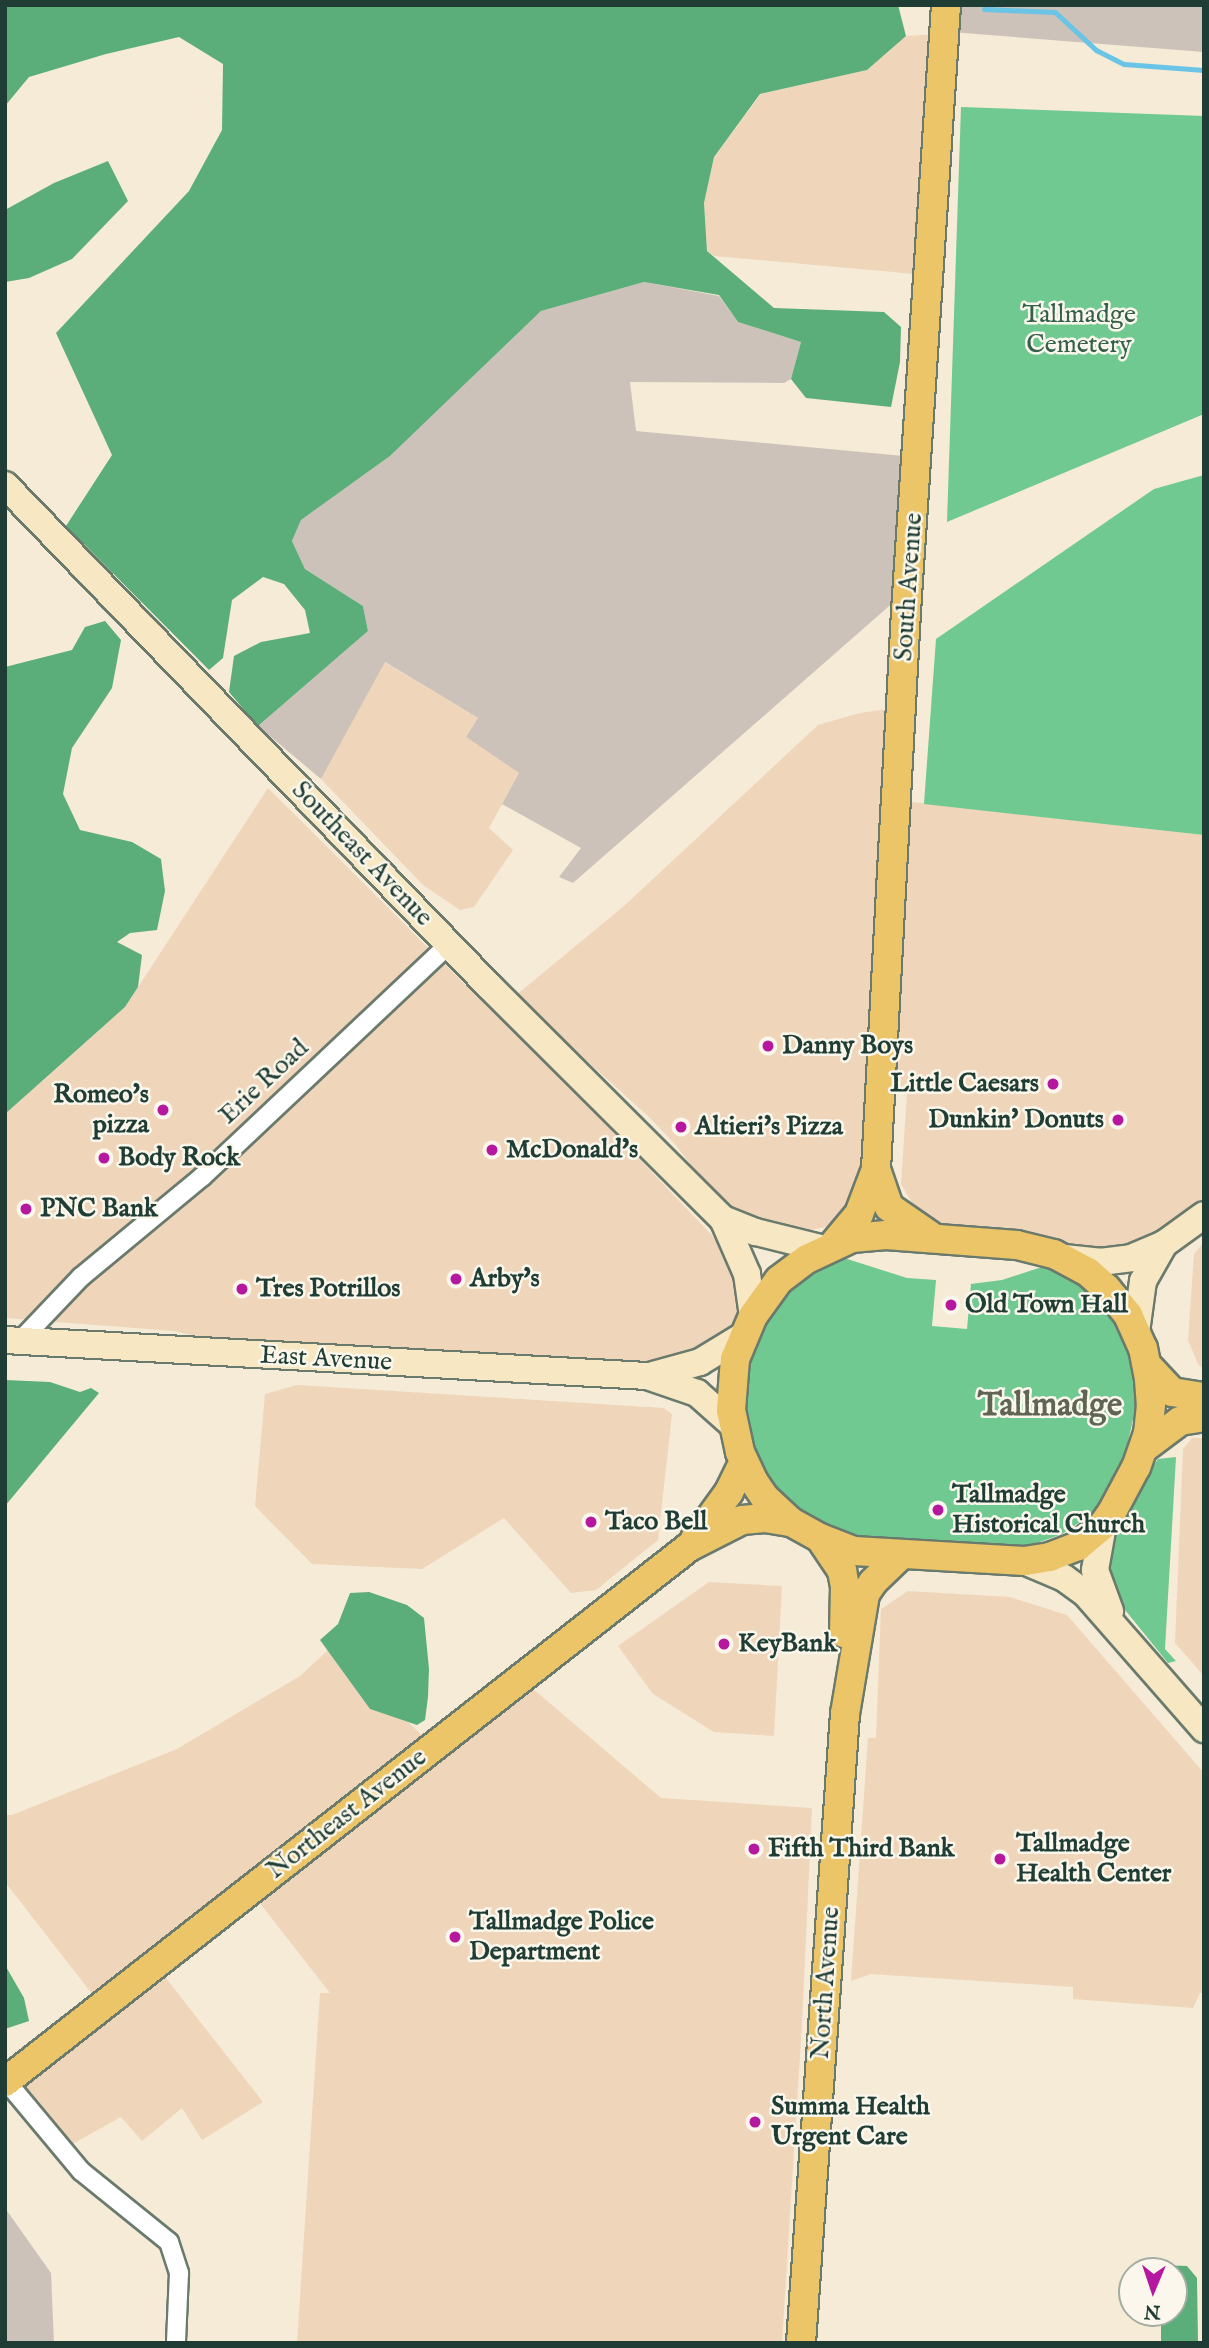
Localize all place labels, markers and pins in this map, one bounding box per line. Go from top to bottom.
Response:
place label: Danny Boys [782,1030,913,1062]
marker: Danny Boys [760,1038,776,1054]
place label: Little Caesars [890,1068,1039,1100]
marker: Little Caesars [1045,1076,1061,1092]
place label: Romeo's pizza [53,1079,149,1140]
marker: Romeo's pizza [155,1102,171,1118]
place label: Dunkin' Donuts [928,1104,1104,1136]
place label: Altieri's Pizza [695,1111,843,1143]
marker: Dunkin' Donuts [1110,1112,1126,1128]
marker: Altieri's Pizza [673,1119,689,1135]
place label: McDonald's [506,1134,638,1166]
place label: Body Rock [118,1142,240,1174]
marker: McDonald's [484,1142,500,1158]
marker: Body Rock [96,1150,112,1166]
place label: PNC Bank [40,1193,158,1225]
marker: PNC Bank [18,1201,34,1217]
place label: Arby's [470,1263,540,1295]
marker: Arby's [448,1271,464,1287]
place label: Tres Potrillos [256,1273,400,1305]
marker: Tres Potrillos [234,1281,250,1297]
place label: Old Town Hall [965,1289,1128,1321]
marker: Old Town Hall [943,1297,959,1313]
place label: Tallmadge Historical Church [952,1479,1145,1540]
marker: Tallmadge Historical Church [930,1502,946,1518]
place label: Taco Bell [605,1506,707,1538]
marker: Taco Bell [583,1514,599,1530]
place label: KeyBank [738,1628,837,1660]
marker: KeyBank [716,1636,732,1652]
place label: Tallmadge Health Center [1016,1828,1171,1890]
place label: Fifth Third Bank [768,1833,954,1865]
marker: Fifth Third Bank [746,1841,762,1857]
marker: Tallmadge Health Center [990,1849,1010,1869]
place label: Tallmadge Police Department [469,1906,654,1968]
marker: Tallmadge Police Department [447,1929,463,1945]
place label: Summa Health Urgent Care [771,2091,930,2152]
marker: Summa Health Urgent Care [745,2112,765,2132]

